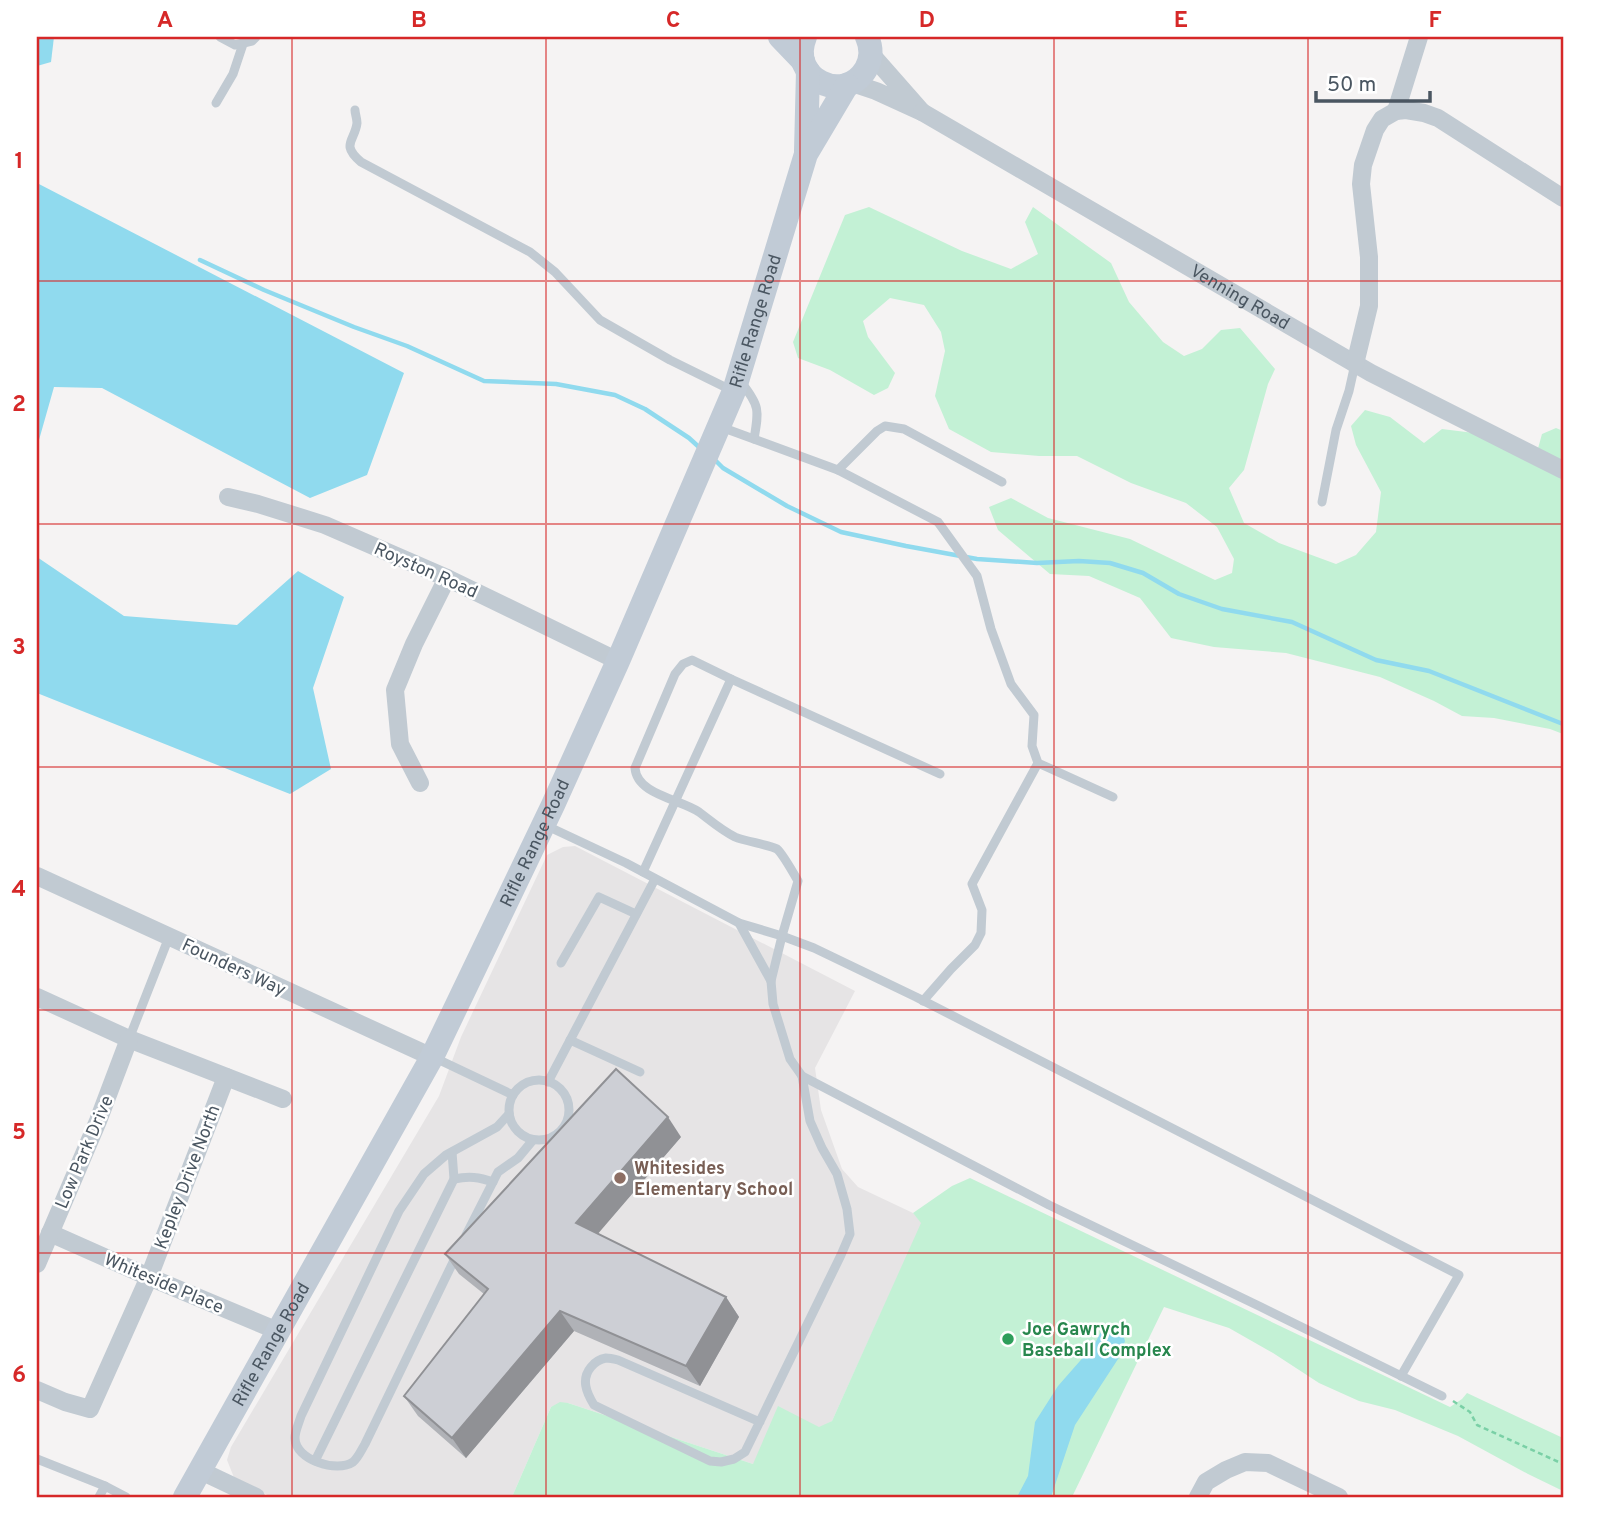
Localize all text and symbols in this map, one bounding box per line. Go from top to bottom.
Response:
text: A [157,7,173,36]
text: B [411,7,427,36]
text: C [666,7,680,36]
text: D [919,7,935,36]
text: E [1174,7,1188,36]
text: F [1428,7,1442,36]
scale bar [1316,60,1430,104]
text: 50 m [1327,72,1376,99]
text: 1 [14,148,24,177]
street label: Rifle Range Road [725,252,788,391]
street label: Venning Road [1185,260,1293,336]
text: 2 [12,391,26,420]
street label: Royston Road [370,538,481,605]
text: 3 [12,634,26,663]
street label: Rifle Range Road [496,776,576,911]
text: 4 [12,876,26,905]
street label: Founders Way [178,934,289,1002]
street label: Low Park Drive [51,1092,120,1213]
street label: Kepley Drive North [150,1102,227,1253]
text: 5 [12,1119,26,1148]
place label: Whitesides Elementary School [634,1158,793,1202]
marker: Whitesides Elementary School [612,1170,628,1186]
street label: Whiteside Place [100,1249,227,1320]
street label: Rifle Range Road [228,1279,316,1411]
place label: Joe Gawrych Baseball Complex [1022,1319,1172,1363]
marker: Joe Gawrych Baseball Complex [1000,1331,1016,1347]
text: 6 [12,1362,26,1391]

